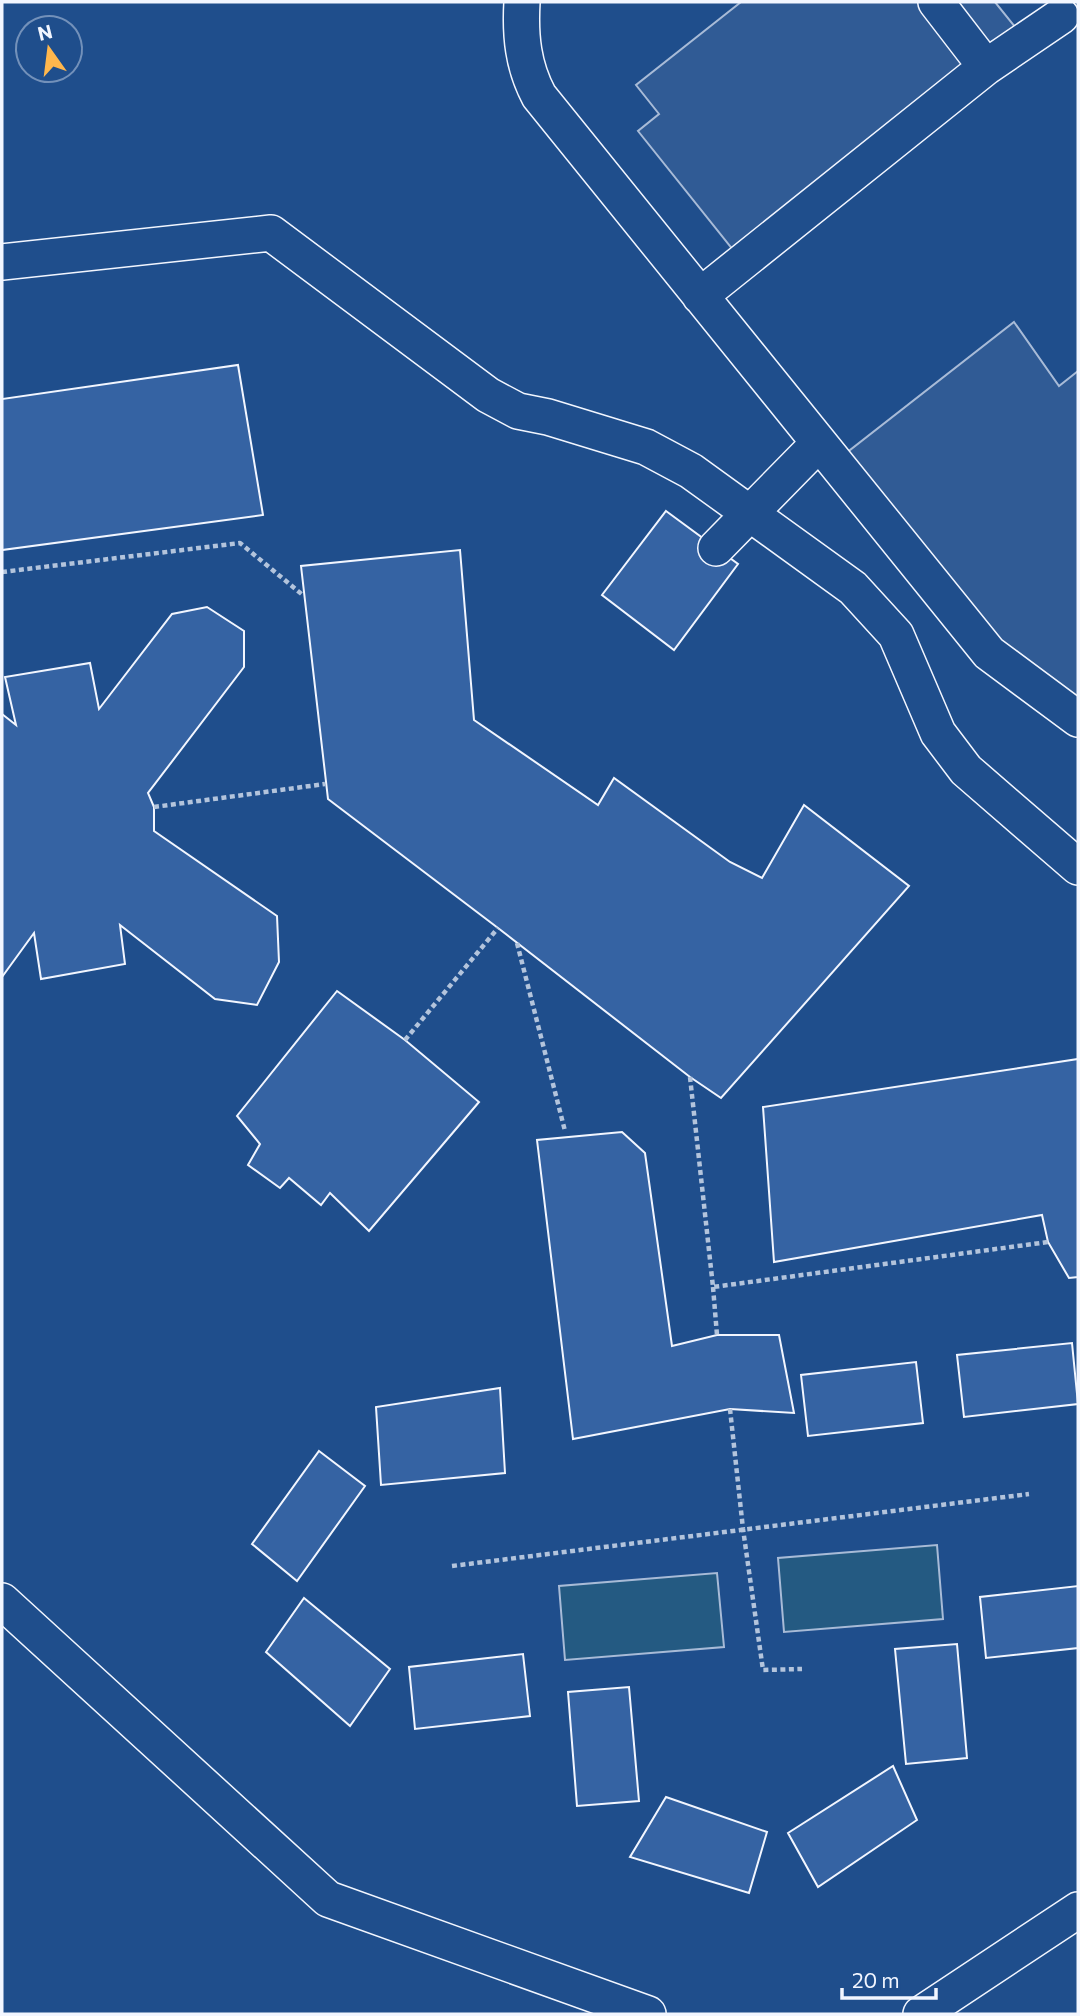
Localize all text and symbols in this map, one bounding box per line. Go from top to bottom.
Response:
north arrow [14,14,84,84]
text: N [35,19,54,45]
scale bar [842,1956,936,2000]
text: 20 m [852,1967,900,1992]

